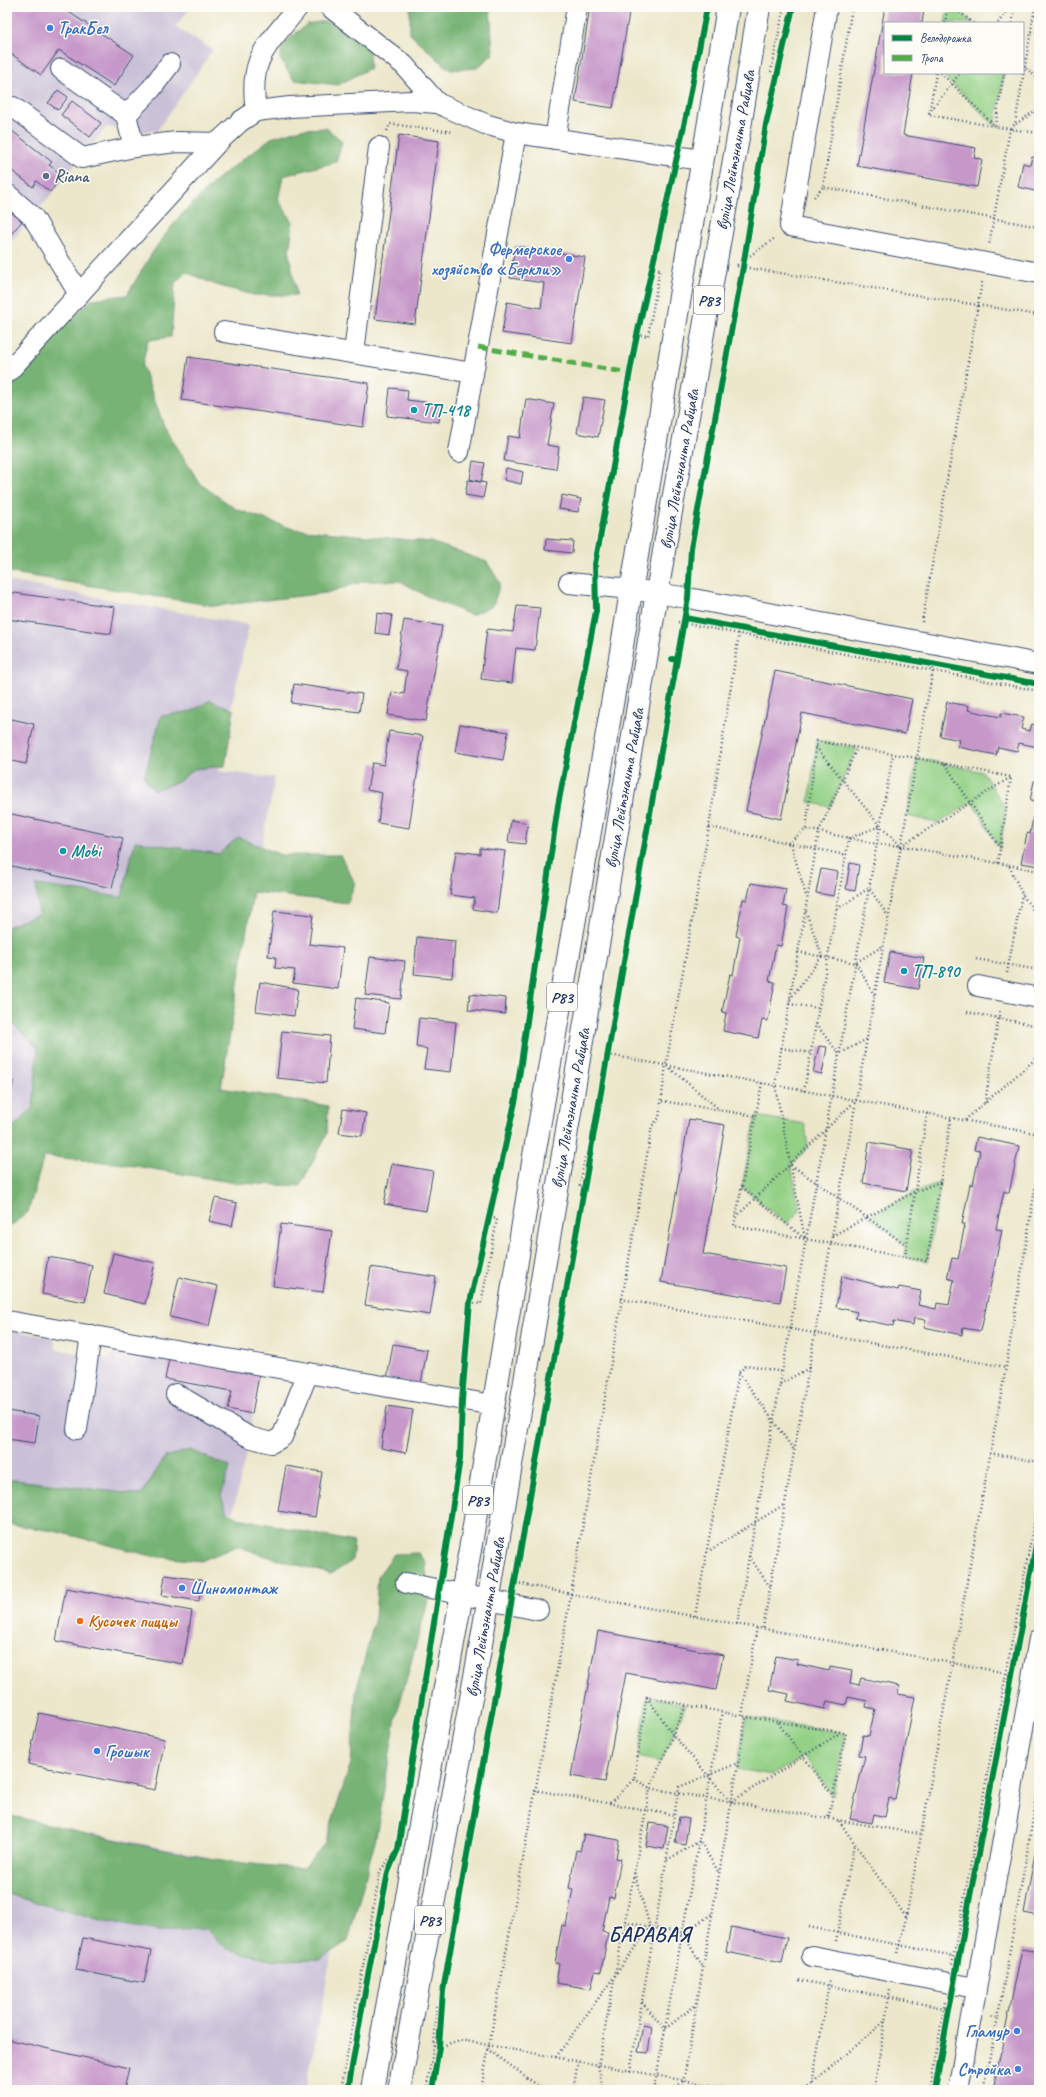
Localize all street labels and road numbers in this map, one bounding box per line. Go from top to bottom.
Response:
street label: вуліца Лейтэнанта Рабцава [711,67,760,232]
road number: Р83 [694,286,724,314]
street label: вуліца Лейтэнанта Рабцава [655,386,704,551]
street label: вуліца Лейтэнанта Рабцава [600,705,649,870]
road number: Р83 [547,983,577,1011]
street label: вуліца Лейтэнанта Рабцава [546,1025,595,1190]
road number: Р83 [463,1486,493,1514]
street label: вуліца Лейтэнанта Рабцава [461,1534,510,1699]
road number: Р83 [415,1906,445,1934]

